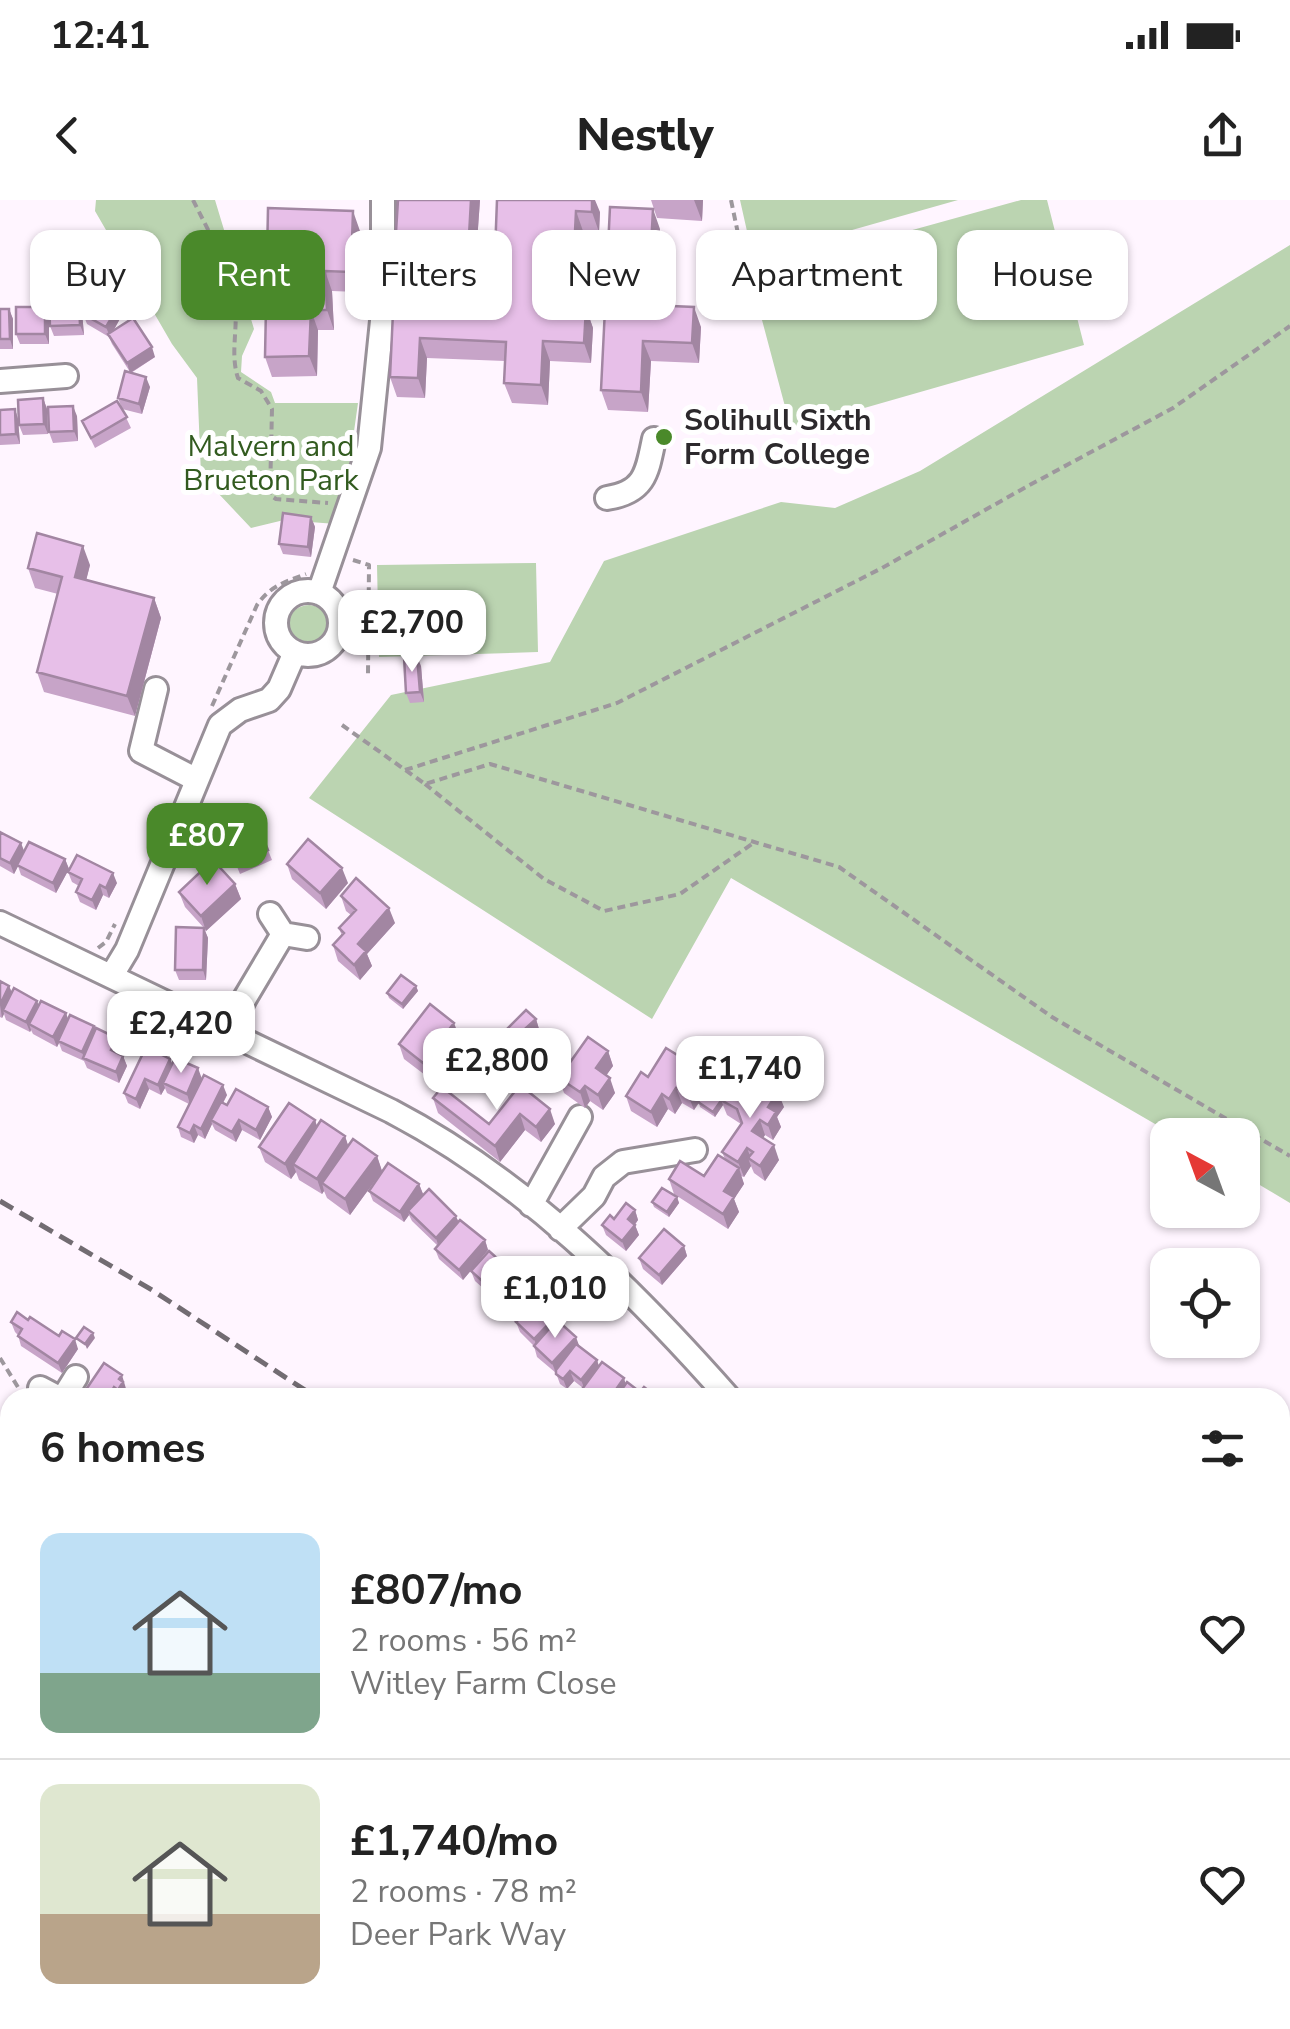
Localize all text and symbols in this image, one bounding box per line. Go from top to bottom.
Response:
text: 12:41 [50,10,151,61]
text: Nestly [576,105,714,166]
icon: back [40,108,95,163]
icon: share [1195,108,1250,163]
chip: Buy [30,230,161,320]
chip: Rent [181,230,325,320]
chip: Filters [345,230,512,320]
chip: New [532,230,676,320]
chip: Apartment [696,230,937,320]
chip: House [957,230,1128,320]
place label: Solihull Sixth Form College [684,400,872,475]
park label: Malvern and Brueton Park [183,426,360,501]
marker: Solihull Sixth Form College [653,426,675,448]
pin: £2,700 [331,590,493,675]
text: £2,700 [360,601,464,644]
pin: £807 [148,803,266,888]
text: £807 [169,814,245,857]
pin: £2,420 [100,991,262,1076]
text: £2,420 [129,1002,233,1045]
pin: £2,800 [416,1028,578,1113]
pin: £1,740 [669,1036,831,1121]
text: £2,800 [445,1039,549,1082]
text: £1,740 [698,1047,802,1090]
north arrow [1150,1118,1260,1228]
map controls [1150,1118,1260,1358]
button: locate [1150,1248,1260,1358]
pin: £1,010 [474,1256,636,1341]
text: £1,010 [503,1267,607,1310]
text: 6 homes [40,1420,205,1477]
icon: filters [1195,1421,1250,1476]
text: £807/mo [350,1562,522,1619]
icon: home [120,1573,240,1693]
icon: heart [1195,1606,1250,1661]
text: 2 rooms · 56 m² [350,1619,577,1662]
text: Witley Farm Close [350,1662,617,1705]
text: £1,740/mo [350,1813,558,1870]
icon: home [120,1824,240,1944]
icon: heart [1195,1857,1250,1912]
text: 2 rooms · 78 m² [350,1870,577,1913]
text: Deer Park Way [350,1913,566,1956]

